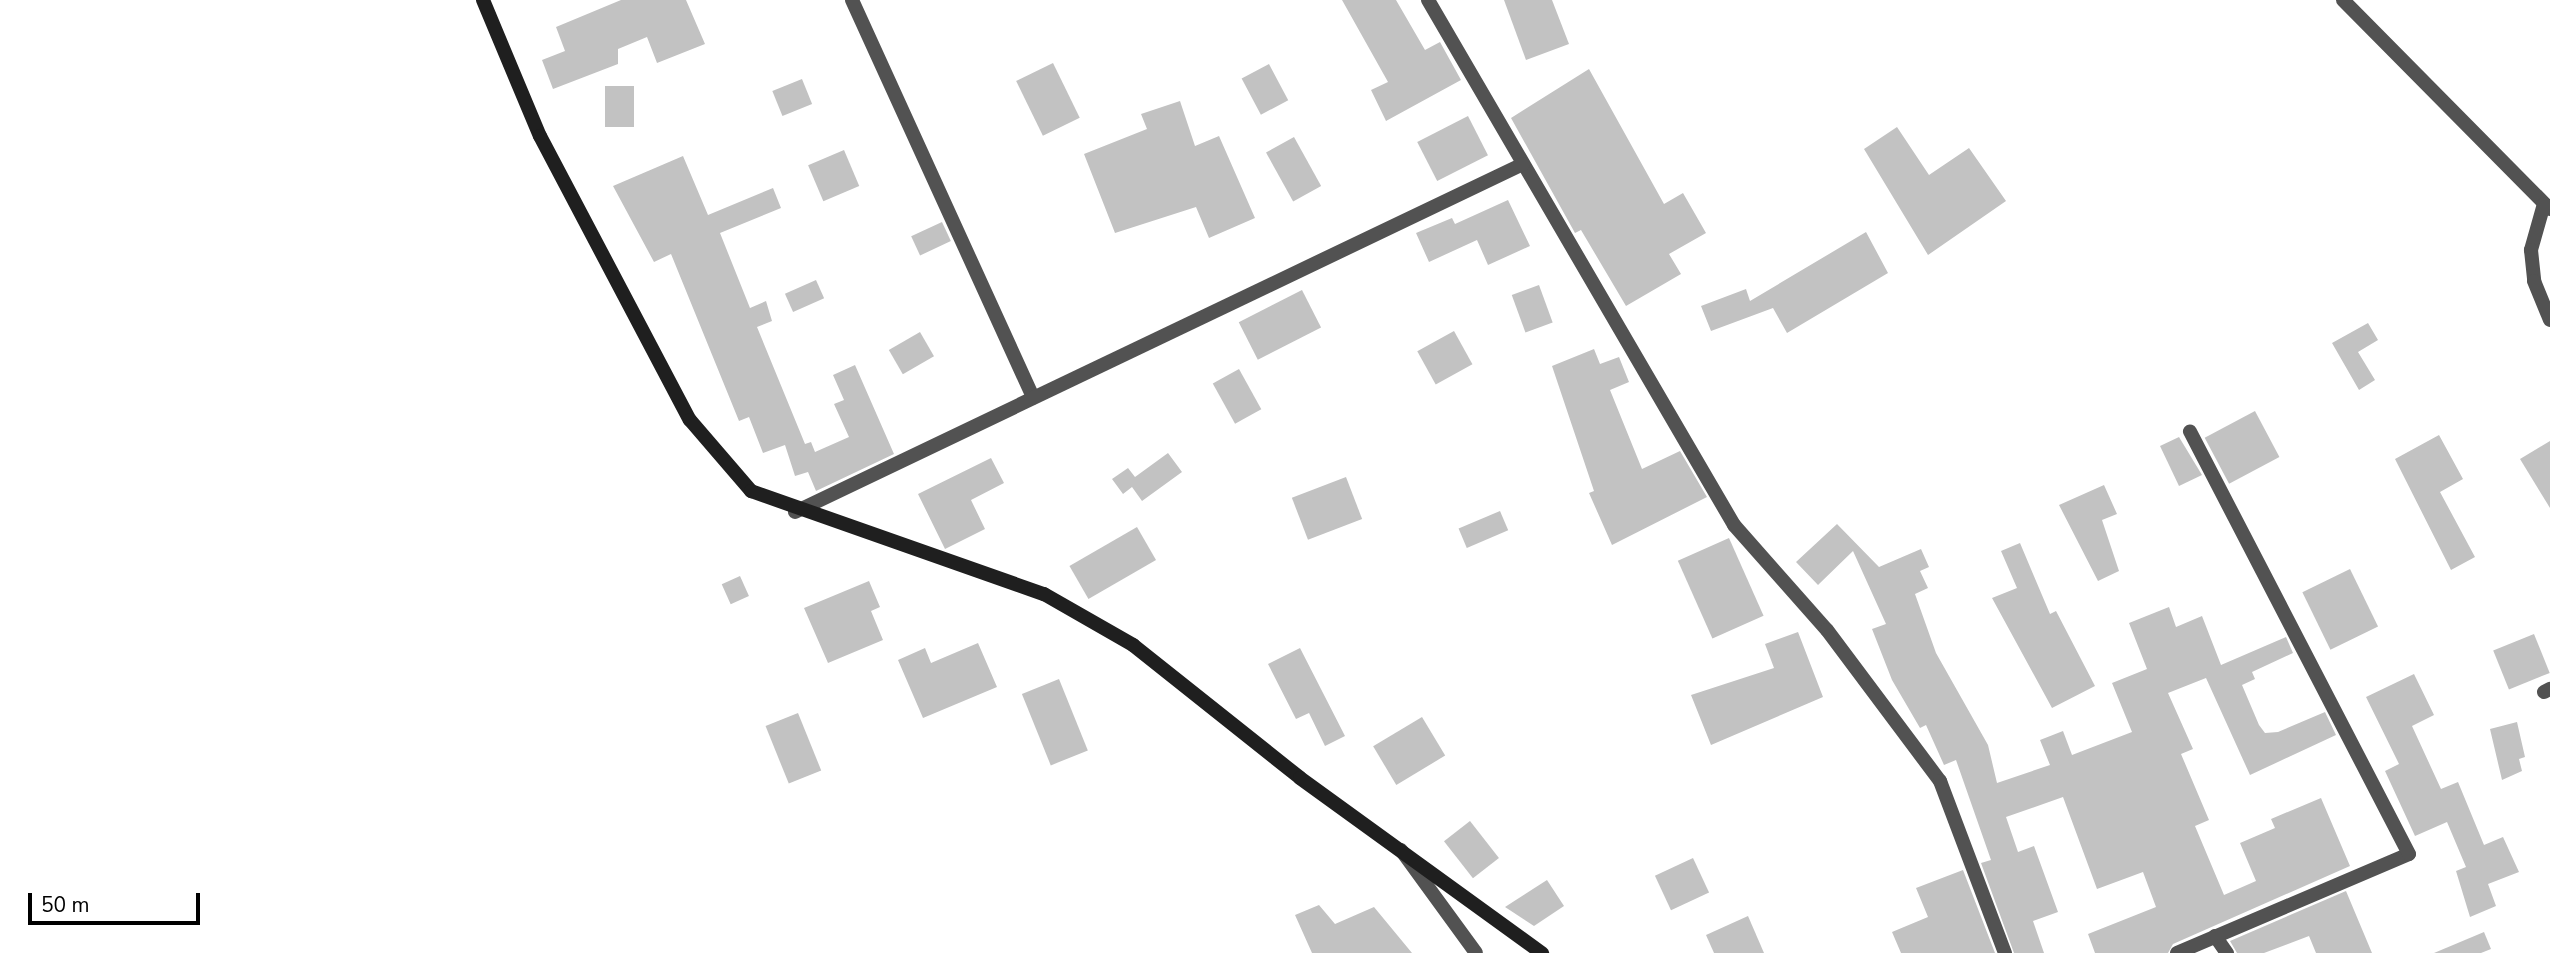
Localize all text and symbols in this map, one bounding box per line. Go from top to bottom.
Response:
scale bar [32,880,203,924]
text: 50 m [41,891,90,919]

